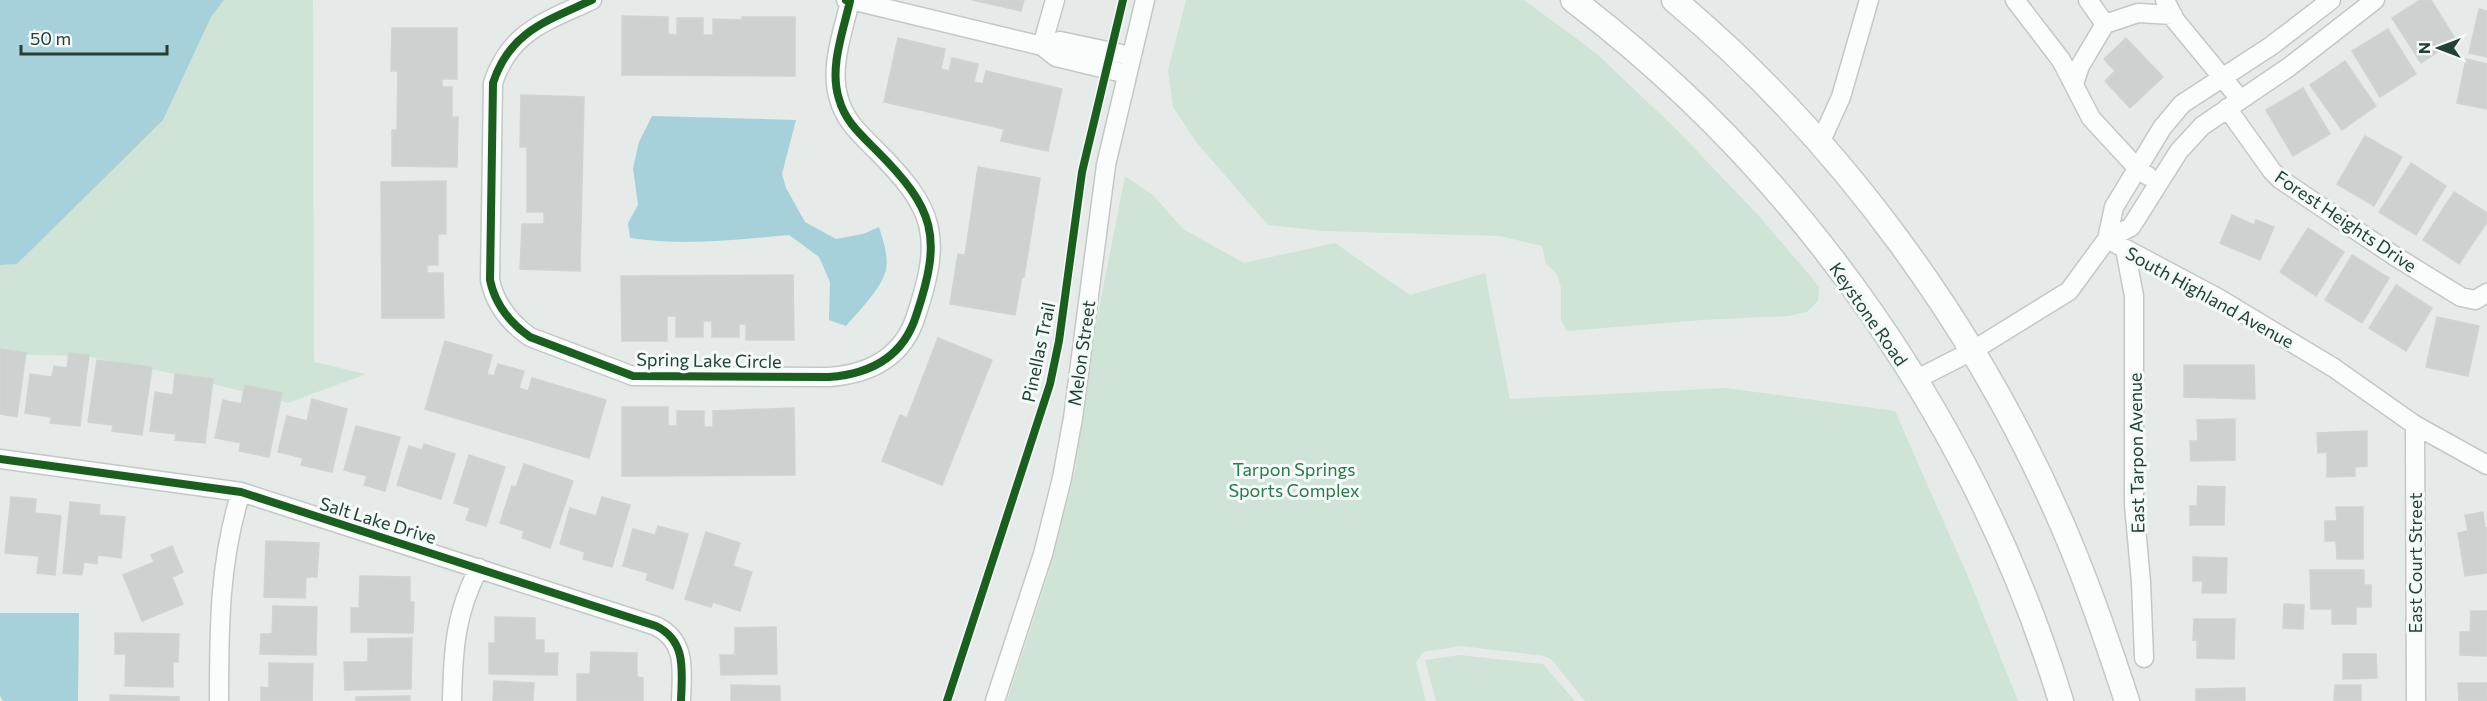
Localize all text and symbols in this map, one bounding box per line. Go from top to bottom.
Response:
scale bar [21,18,166,56]
north arrow [2409,18,2469,78]
text: 50 m [30,27,71,49]
text: N [2414,42,2433,54]
street label: Forest Heights Drive [2271,165,2421,277]
street label: South Highland Avenue [2122,242,2298,352]
street label: Keystone Road [1825,258,1913,370]
street label: Melon Street [1063,299,1099,407]
street label: Pinellas Trail [1017,300,1059,404]
street label: Spring Lake Circle [636,348,782,372]
street label: East Tarpon Avenue [2124,372,2148,534]
park label: Tarpon Springs Sports Complex [1228,458,1360,501]
street label: Salt Lake Drive [317,492,439,548]
street label: East Court Street [2404,492,2426,634]

